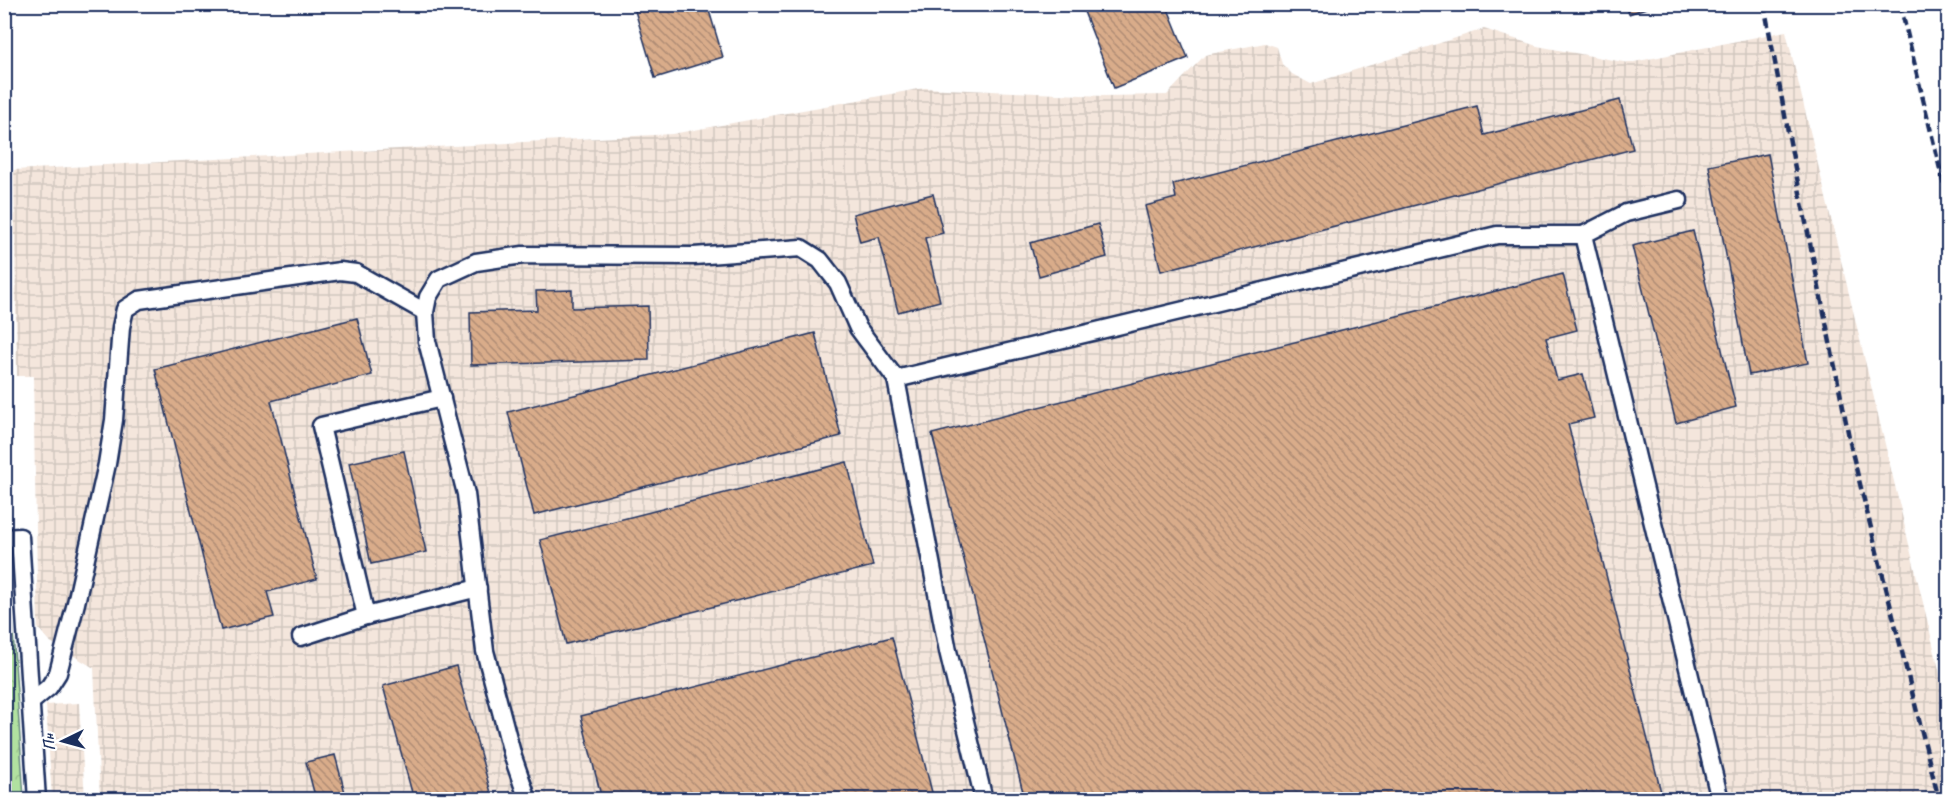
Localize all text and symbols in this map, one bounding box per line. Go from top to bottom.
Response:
north arrow [33,711,93,771]
text: Пн [38,732,60,751]

